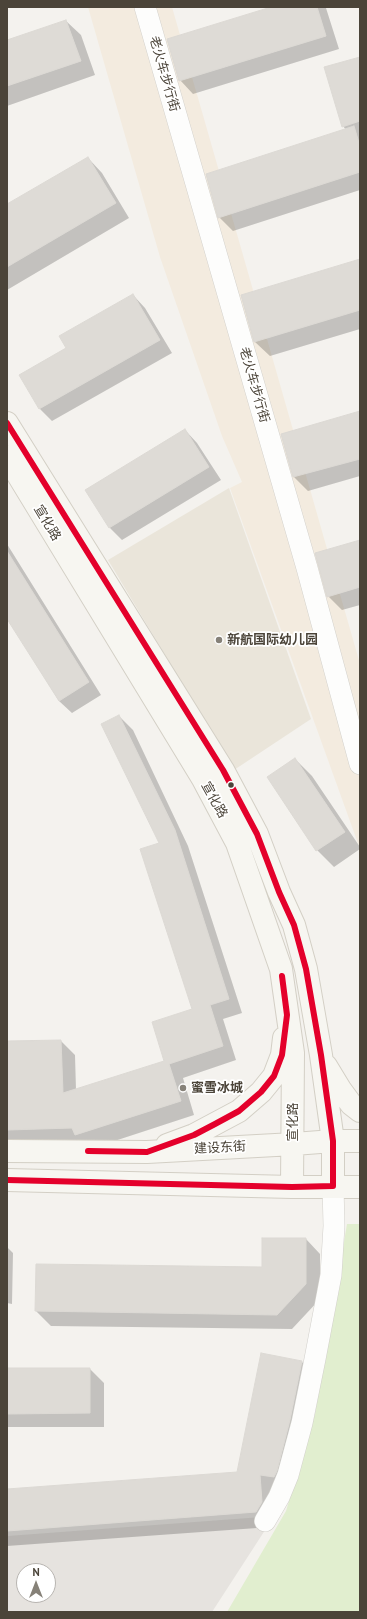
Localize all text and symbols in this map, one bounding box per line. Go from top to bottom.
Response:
street label: 老火车步行街 [146,34,182,114]
street label: 老火车步行街 [236,345,272,425]
street label: 宣化路 [30,502,64,544]
place label: 新航国际幼儿园 [227,632,318,648]
marker: 新航国际幼儿园 [214,635,224,645]
street label: 宣化路 [198,779,230,821]
unlabelled marker [226,780,236,790]
place label: 蜜雪冰城 [191,1080,243,1096]
marker: 蜜雪冰城 [178,1083,188,1093]
street label: 宣化路 [285,1103,301,1141]
street label: 建设东街 [194,1139,246,1157]
north arrow [16,1563,56,1603]
text: N [32,1565,40,1579]

